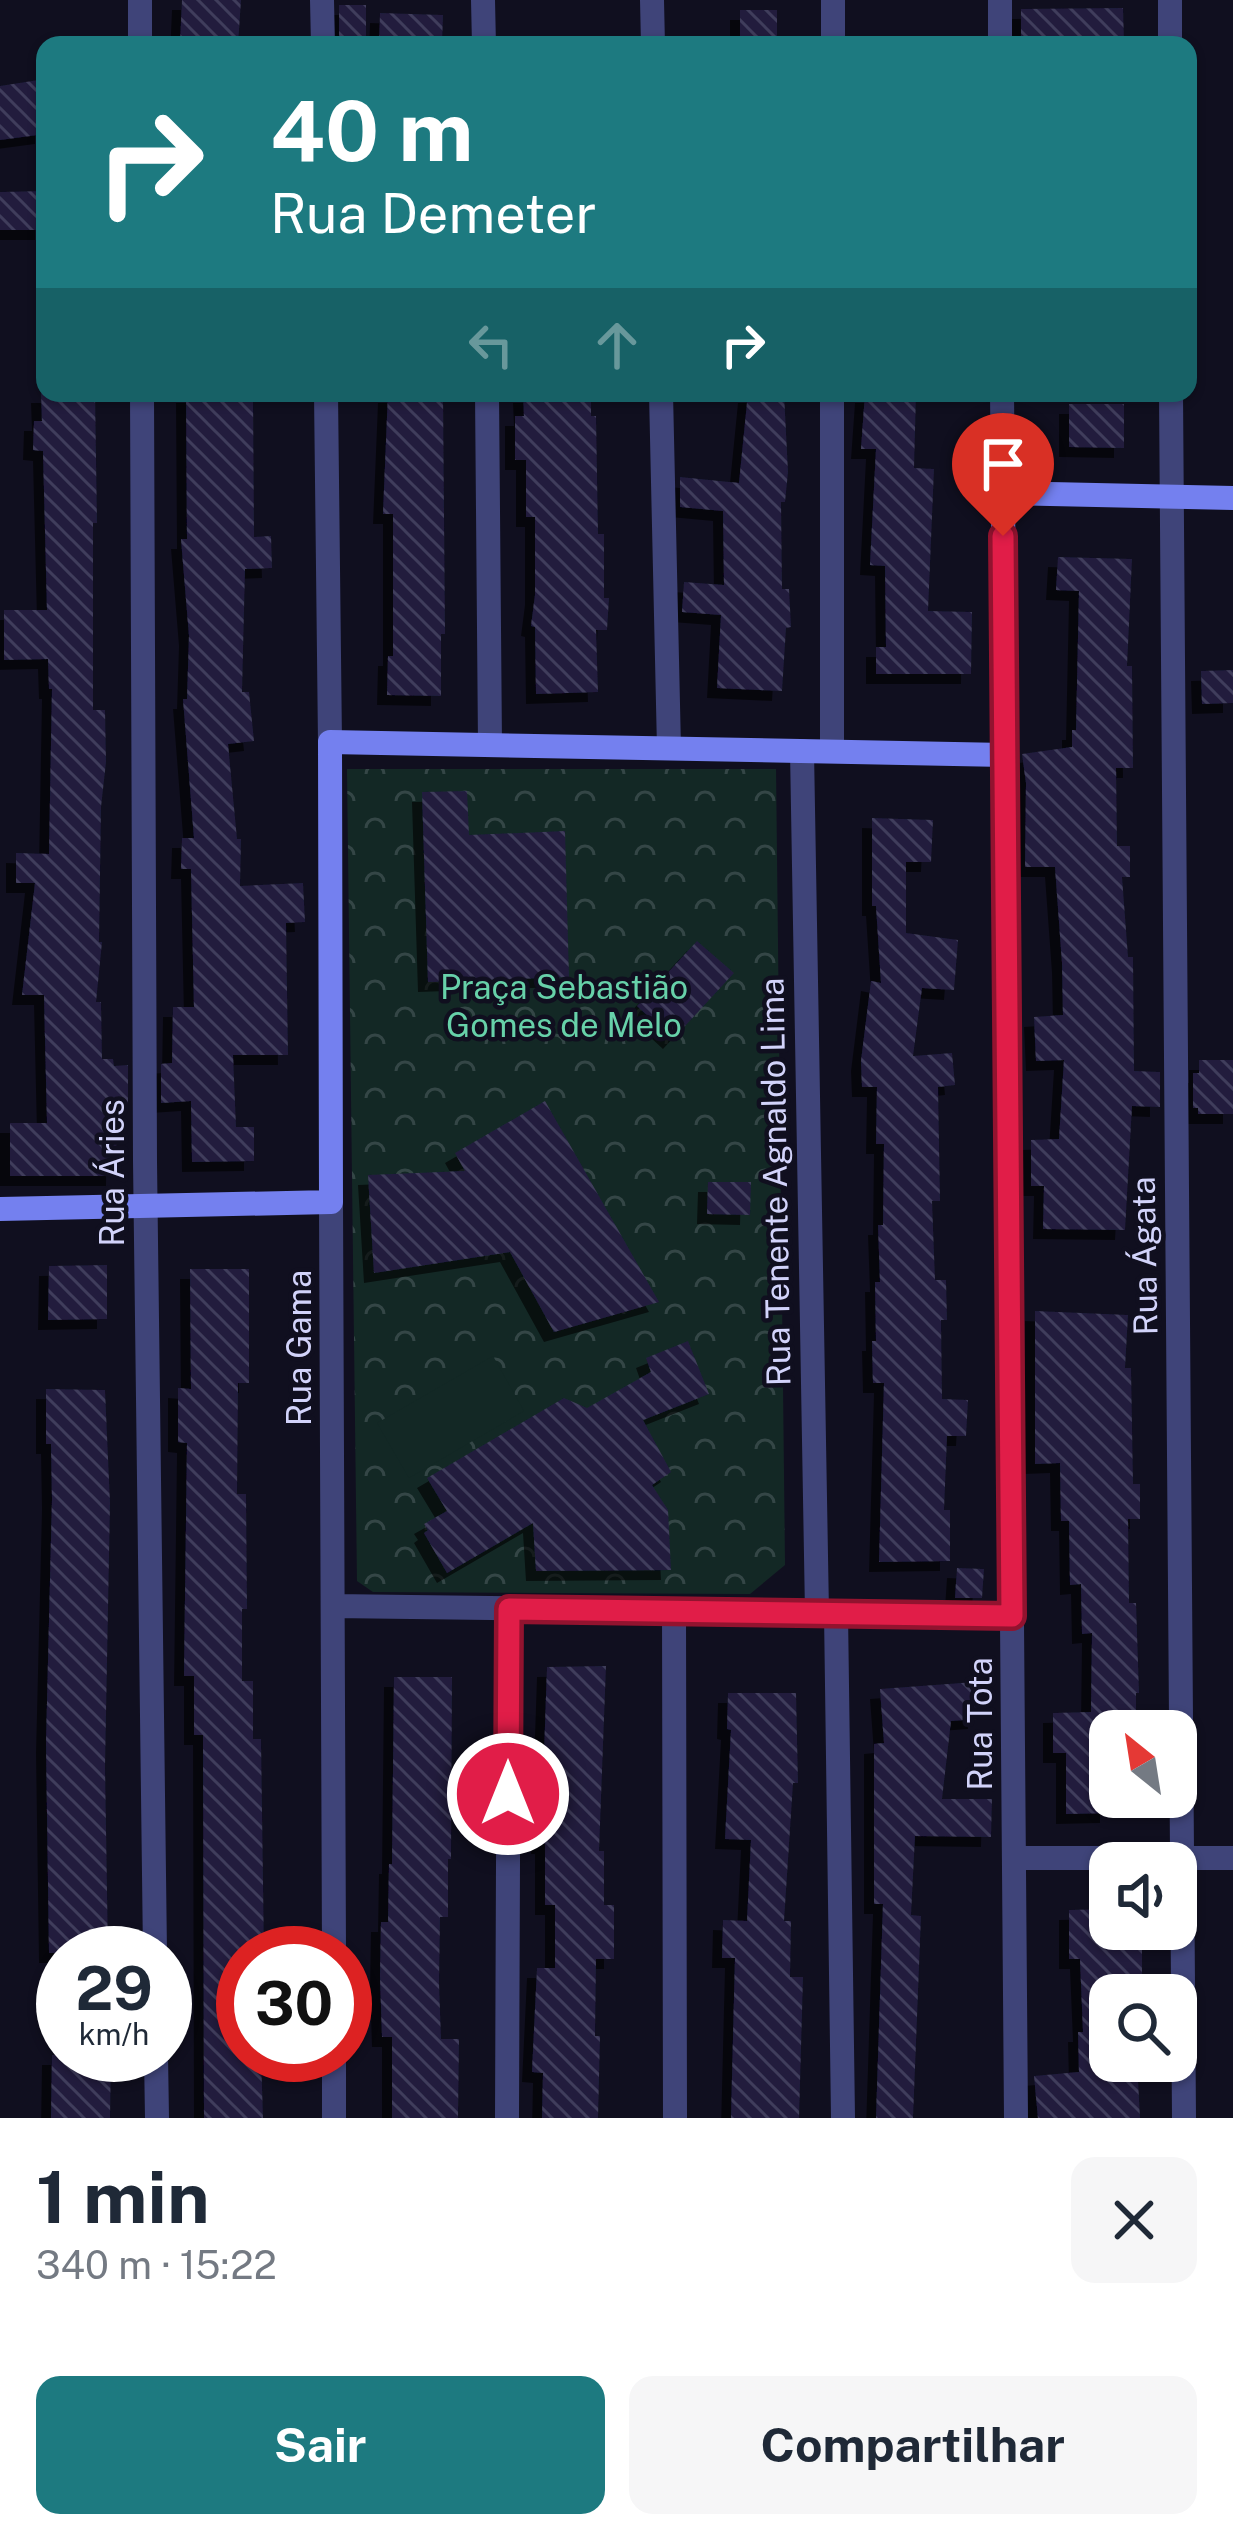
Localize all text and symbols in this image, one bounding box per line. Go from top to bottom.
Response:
text: 40 m [270,81,473,180]
icon: right [72,84,228,240]
text: Rua Demeter [270,182,597,245]
icon: left [458,312,524,378]
icon: ahead [584,312,650,378]
icon: right [710,312,776,378]
pin [952,413,1054,536]
icon: arrive [970,431,1036,497]
park label: Praça Sebastião Gomes de Melo [440,968,688,1044]
street label: Rua Tenente Agnaldo Lima [752,977,798,1387]
street label: Rua Áries [92,1099,131,1247]
street label: Rua Ágata [1123,1176,1164,1336]
street label: Rua Gama [280,1270,318,1426]
street label: Rua Tota [961,1657,999,1791]
north arrow [1089,1710,1197,1818]
map controls [1089,1710,1197,2082]
position arrow [445,1731,571,1857]
button: sound [1089,1842,1197,1950]
speed limit sign: 30 [216,1926,372,2082]
text: 29 [75,1953,153,2024]
button: search [1089,1974,1197,2082]
text: km/h [79,2016,149,2052]
text: 1 min [36,2155,210,2239]
button: close [1071,2157,1197,2283]
text: 340 m · 15:22 [36,2242,277,2288]
button: Sair [36,2376,605,2514]
button: Compartilhar [629,2376,1197,2514]

